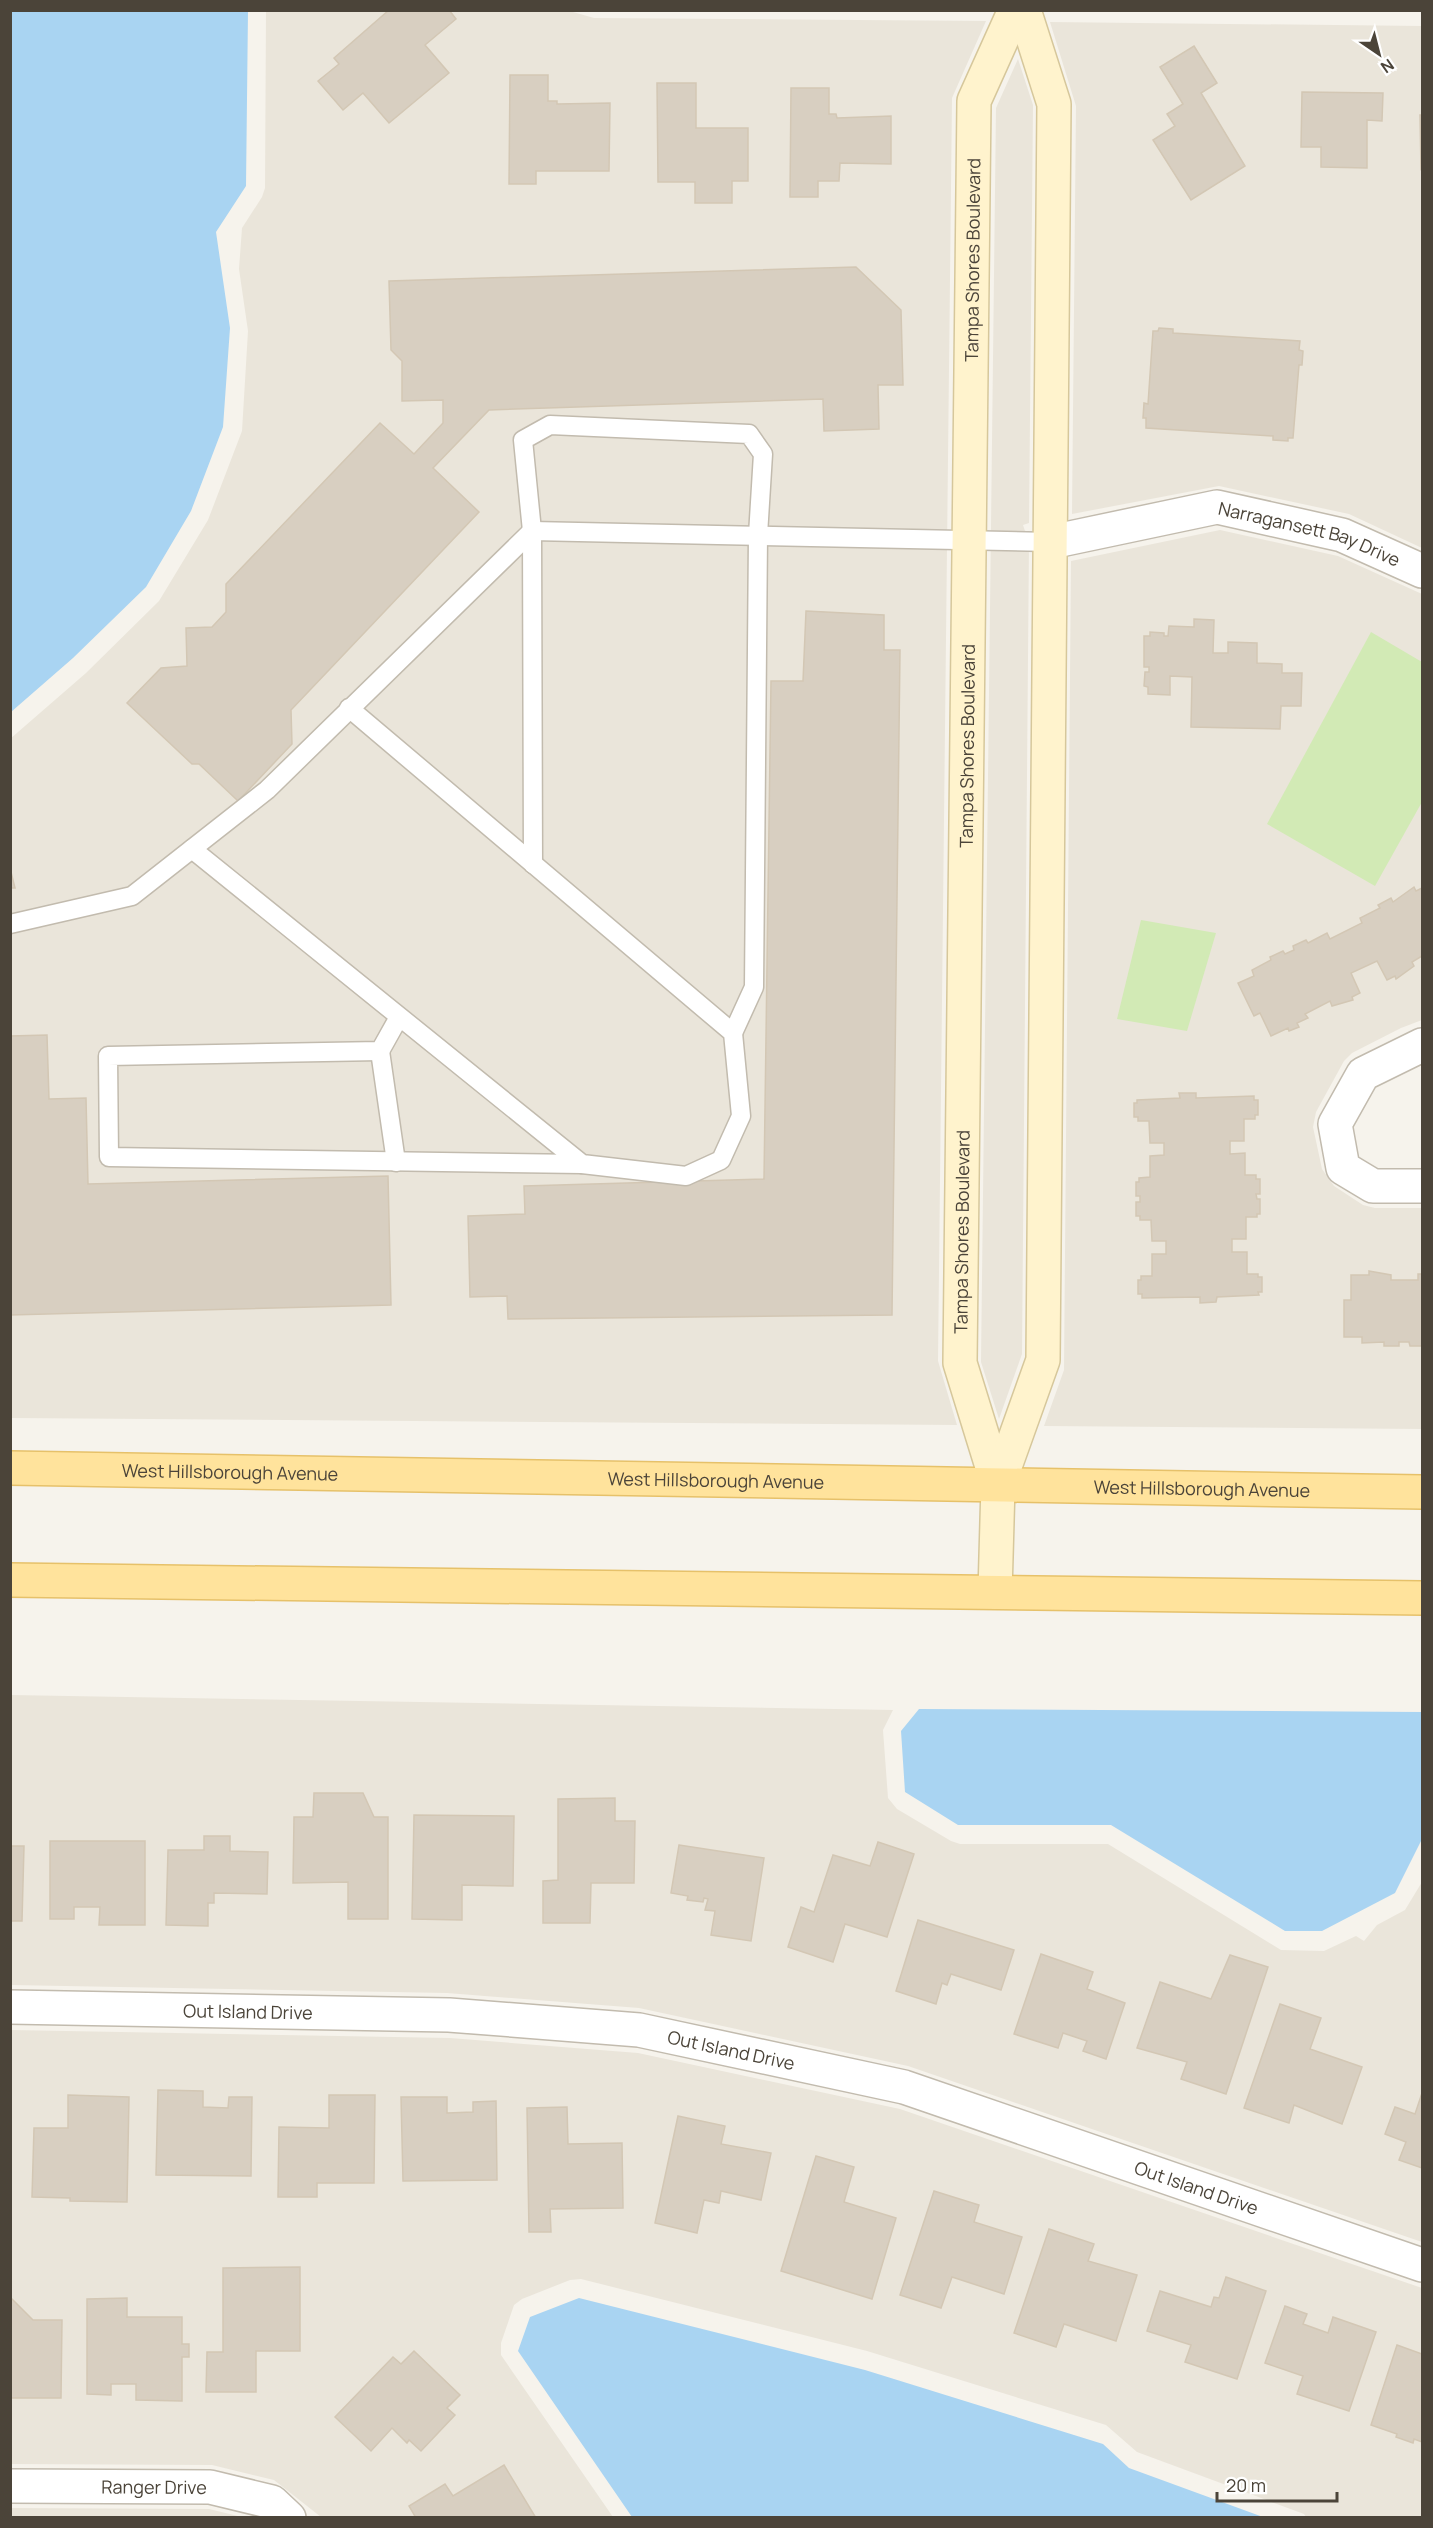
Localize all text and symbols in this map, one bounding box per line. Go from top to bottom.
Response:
north arrow [1349,24,1409,84]
text: N [1377,54,1399,79]
street label: Tampa Shores Boulevard [959,158,985,362]
street label: Narragansett Bay Drive [1216,496,1404,572]
street label: Tampa Shores Boulevard [954,644,980,848]
street label: Tampa Shores Boulevard [948,1130,975,1334]
street label: West Hillsborough Avenue [121,1458,338,1486]
street label: West Hillsborough Avenue [607,1466,824,1494]
street label: West Hillsborough Avenue [1093,1474,1310,1502]
street label: Out Island Drive [183,1998,313,2025]
street label: Out Island Drive [665,2024,797,2075]
street label: Out Island Drive [1131,2155,1262,2220]
scale bar [1217,2465,1337,2503]
text: 20 m [1226,2473,1266,2497]
street label: Ranger Drive [101,2474,207,2499]

